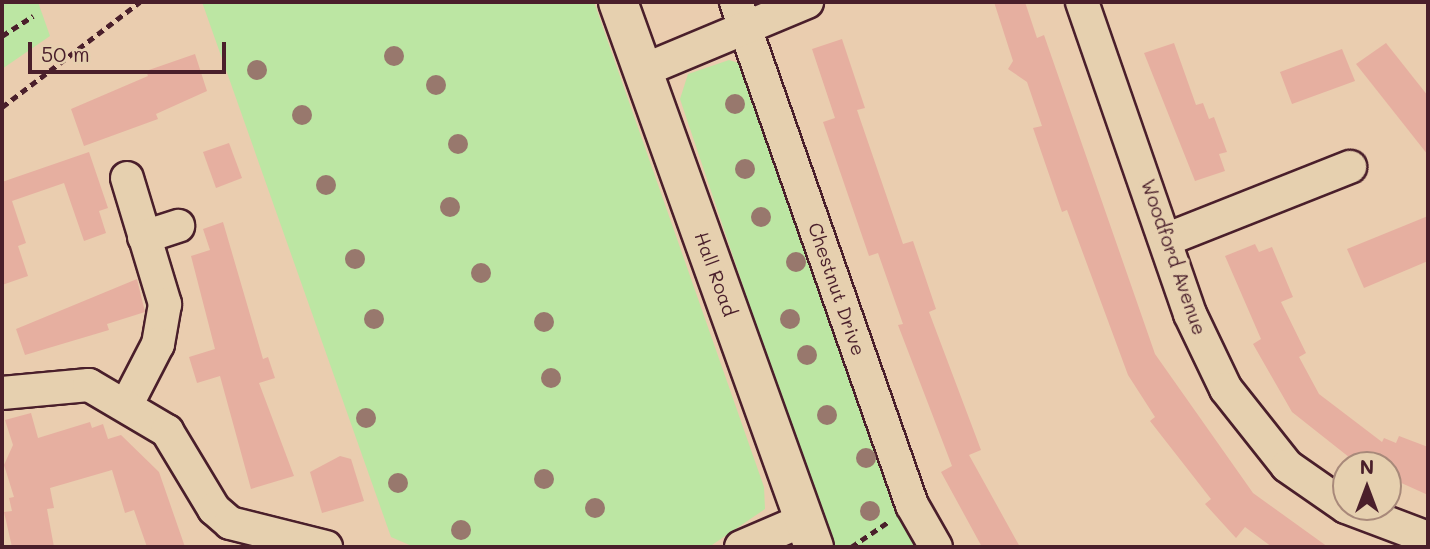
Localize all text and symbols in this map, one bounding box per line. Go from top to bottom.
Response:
scale bar [32,28,229,72]
text: 50 m [41,40,90,67]
street label: Woodford Avenue [1137,176,1211,338]
street label: Chestnut Drive [804,219,870,359]
street label: Hall Road [690,229,742,319]
north arrow [1332,451,1402,521]
text: N [1360,454,1374,479]

